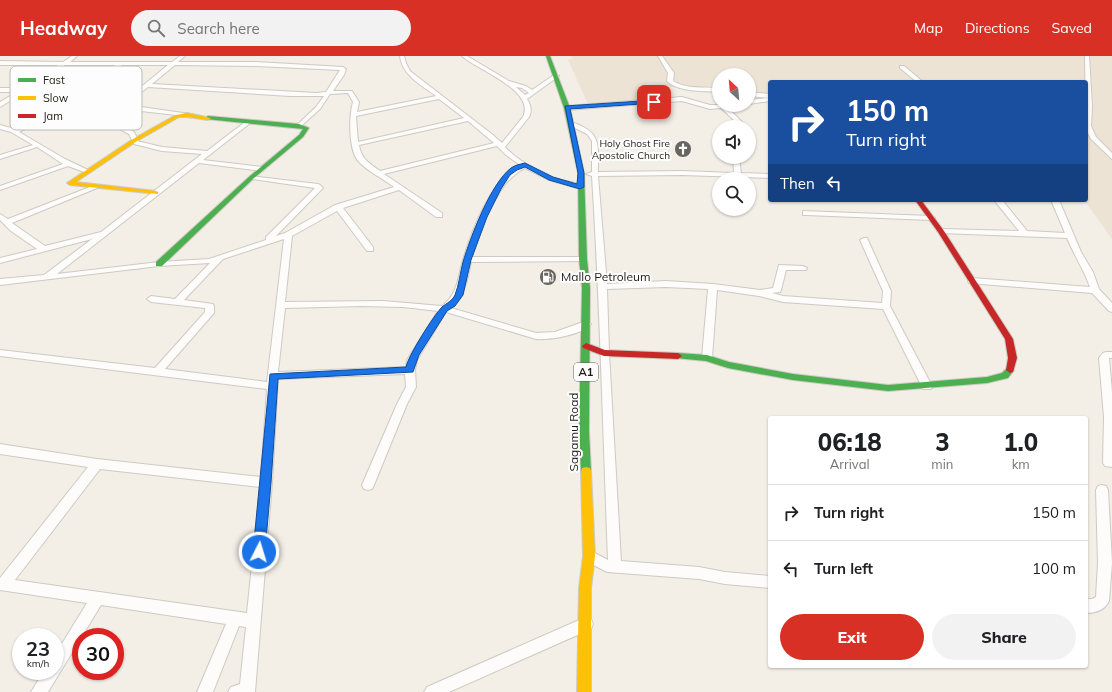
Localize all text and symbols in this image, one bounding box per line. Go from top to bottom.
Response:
search box [131,10,411,46]
text: Headway [20,16,107,40]
icon: search [145,17,167,39]
text: Search here [177,19,260,38]
text: Map [914,19,943,37]
text: Directions [965,19,1030,37]
text: Saved [1052,19,1092,37]
legend [10,66,142,130]
north arrow [712,68,756,112]
map controls [712,68,756,216]
text: Fast [43,73,65,87]
pin [637,85,671,119]
text: Slow [43,91,69,105]
icon: arrive [643,91,665,113]
text: 150 m [846,93,929,128]
icon: right [780,96,832,148]
text: Jam [43,109,63,123]
button: sound [712,120,756,164]
text: Turn right [846,128,926,151]
place label: Holy Ghost Fire Apostolic Church [592,137,670,162]
church icon: Holy Ghost Fire Apostolic Church [673,139,693,159]
button: search [712,172,756,216]
icon: left [823,172,845,194]
text: Then [780,174,815,193]
fuel station icon: Mallo Petroleum [538,267,558,287]
place label: Mallo Petroleum [561,269,650,284]
road number: A1 [574,363,598,381]
street label: Sagamu Road [566,392,581,472]
text: 06:18 [818,427,882,457]
text: 3 [935,427,950,457]
text: 1.0 [1003,427,1038,457]
text: Arrival [830,456,870,472]
text: min [931,456,953,472]
text: km [1012,456,1030,472]
icon: right [780,502,802,524]
text: Turn right [814,503,884,522]
text: 150 m [1032,503,1076,522]
position arrow [238,531,280,573]
icon: left [780,558,802,580]
text: Turn left [814,559,873,578]
text: 100 m [1032,559,1076,578]
button: Exit [780,614,924,660]
button: Share [932,614,1076,660]
speed limit sign: 30 [72,628,124,680]
text: 23 [26,636,50,661]
text: km/h [27,657,49,670]

